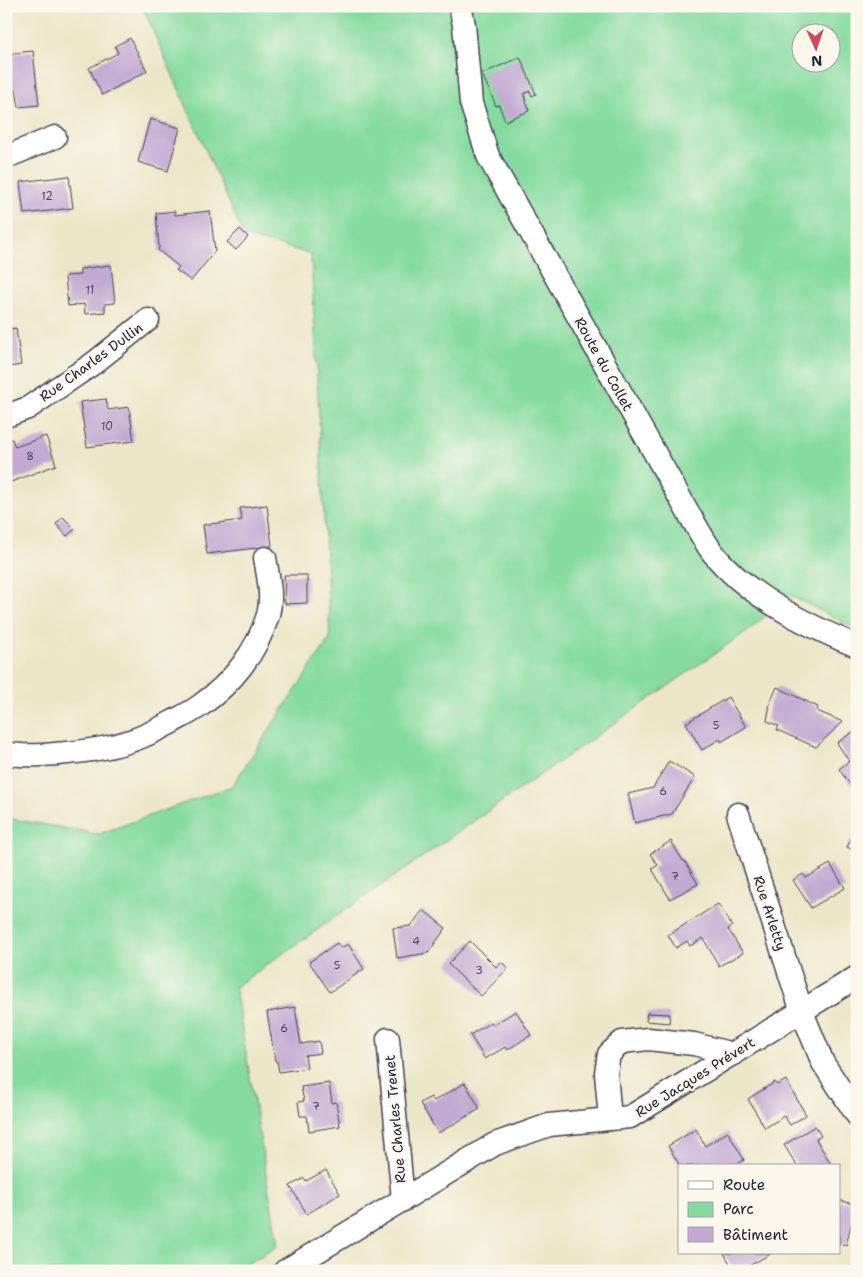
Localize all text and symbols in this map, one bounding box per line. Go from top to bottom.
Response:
north arrow [790,22,840,72]
text: N [811,52,823,70]
house number: 12 [41,189,53,204]
house number: 11 [86,283,94,298]
street label: Route du Collet [571,314,637,414]
street label: Rue Charles Dullin [36,318,147,406]
house number: 10 [101,419,113,434]
house number: 8 [26,449,34,464]
house number: 5 [713,718,720,733]
house number: 6 [659,784,667,799]
house number: 7 [671,869,679,884]
street label: Rue Arletty [749,873,791,953]
house number: 4 [412,934,420,949]
house number: 5 [334,958,341,973]
house number: 3 [475,963,483,978]
house number: 6 [280,1021,288,1036]
street label: Rue Jacques Prévert [632,1033,758,1121]
street label: Rue Charles Trenet [380,1054,410,1184]
house number: 7 [312,1099,320,1114]
legend [678,1164,840,1254]
text: Route [723,1175,765,1195]
text: Parc [723,1199,754,1219]
text: Bâtiment [723,1225,788,1245]

